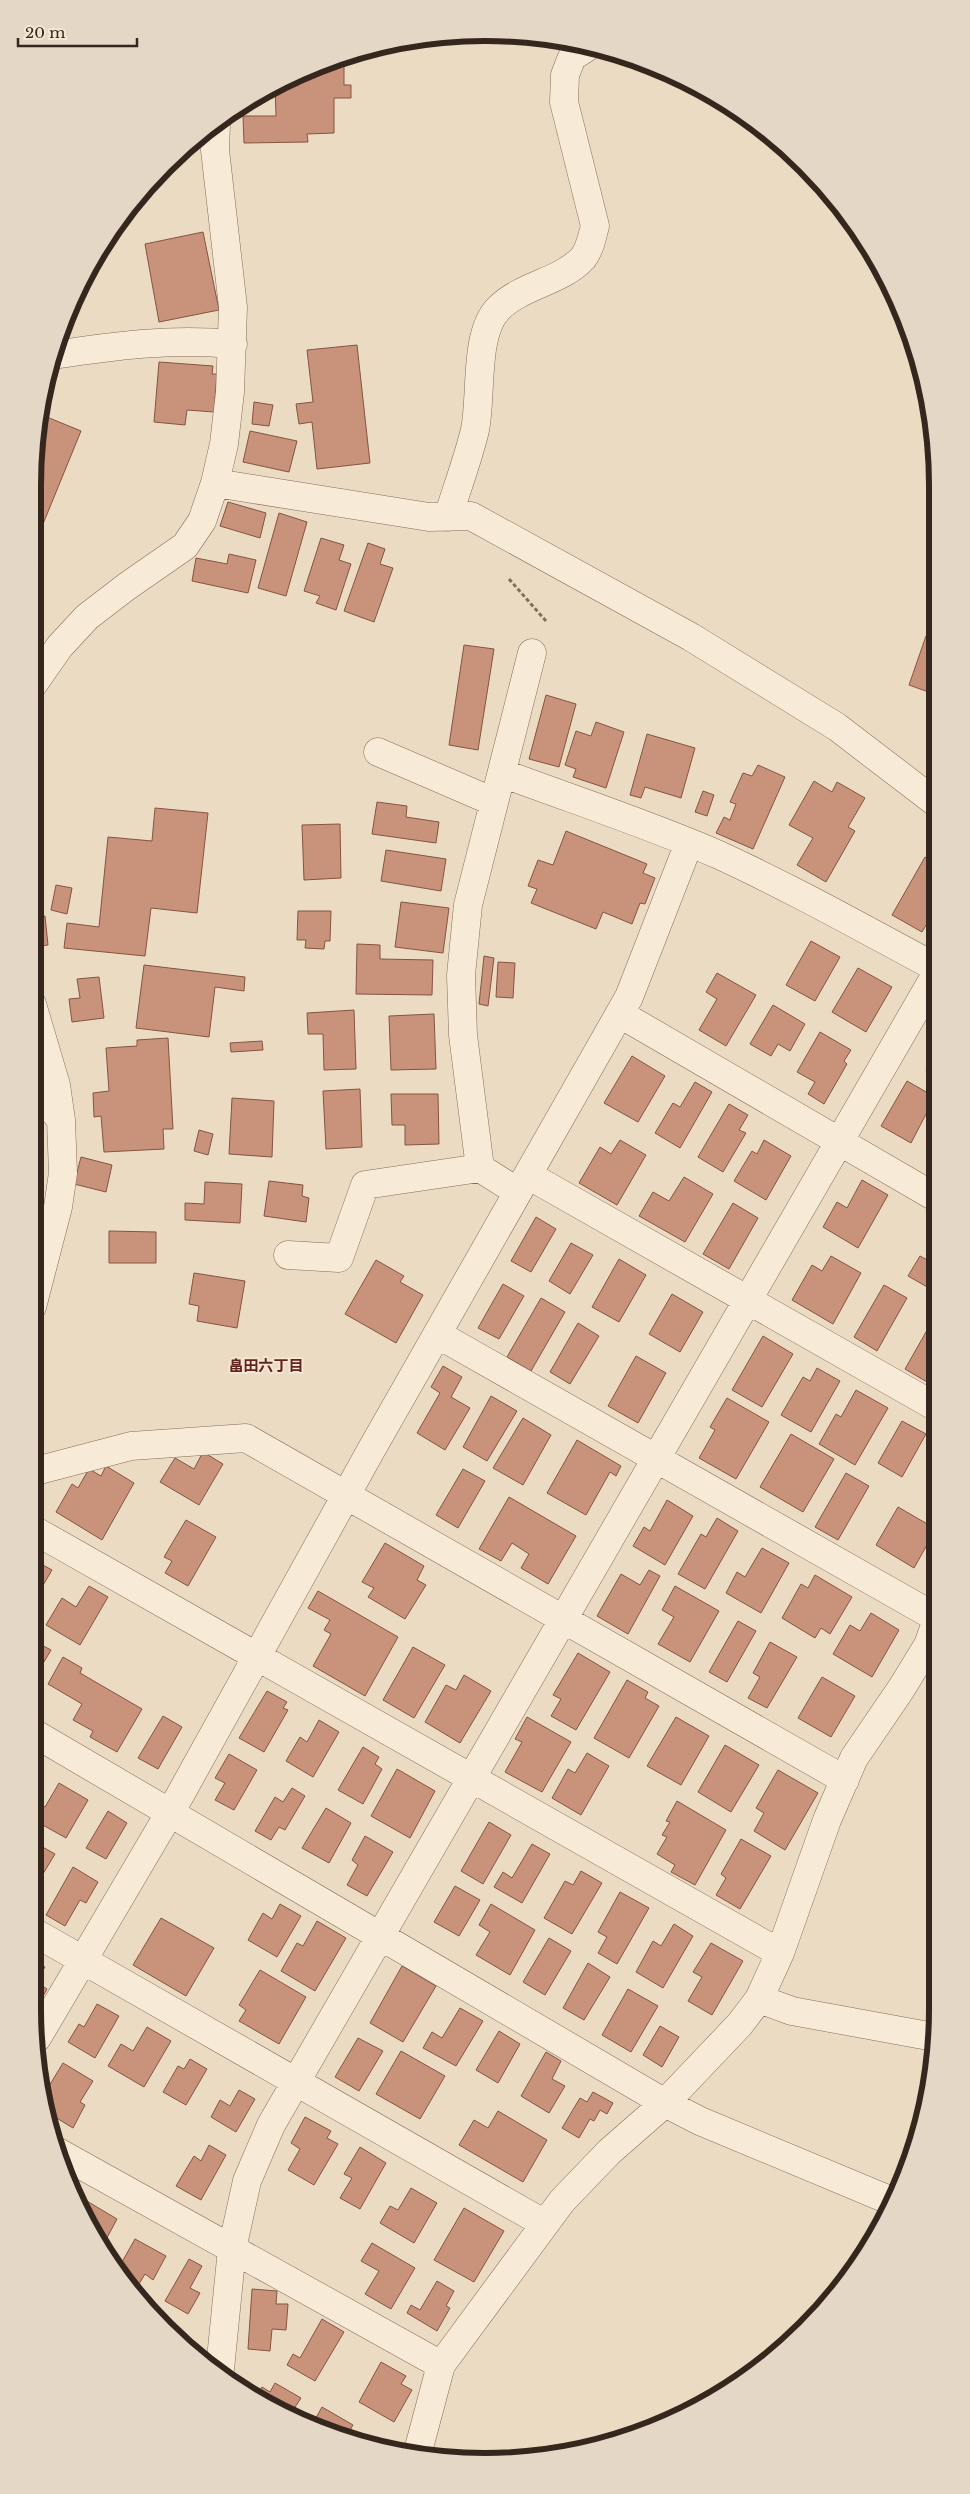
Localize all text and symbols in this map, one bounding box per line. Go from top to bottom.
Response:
scale bar [18,15,136,47]
text: 20 m [25,23,65,42]
district label: 畠田六丁目 [228,1356,304,1375]

